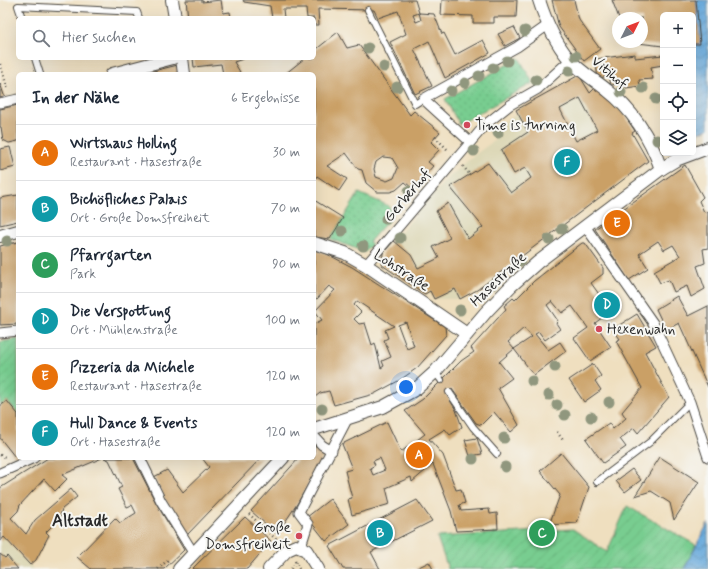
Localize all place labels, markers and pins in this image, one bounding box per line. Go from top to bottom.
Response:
place label: Time is turning [475,116,576,136]
marker: Time is turning [462,120,472,130]
pin: F [554,147,580,177]
pin: E [604,208,630,238]
pin: D [594,290,620,320]
place label: Hexenwahn [607,320,675,340]
marker: Hexenwahn [594,324,604,334]
pin: A [406,440,432,470]
place label: Große Domsfreiheit [205,518,291,555]
pin: B [367,518,393,548]
pin: C [529,518,555,548]
marker: Große Domsfreiheit [294,531,304,541]

